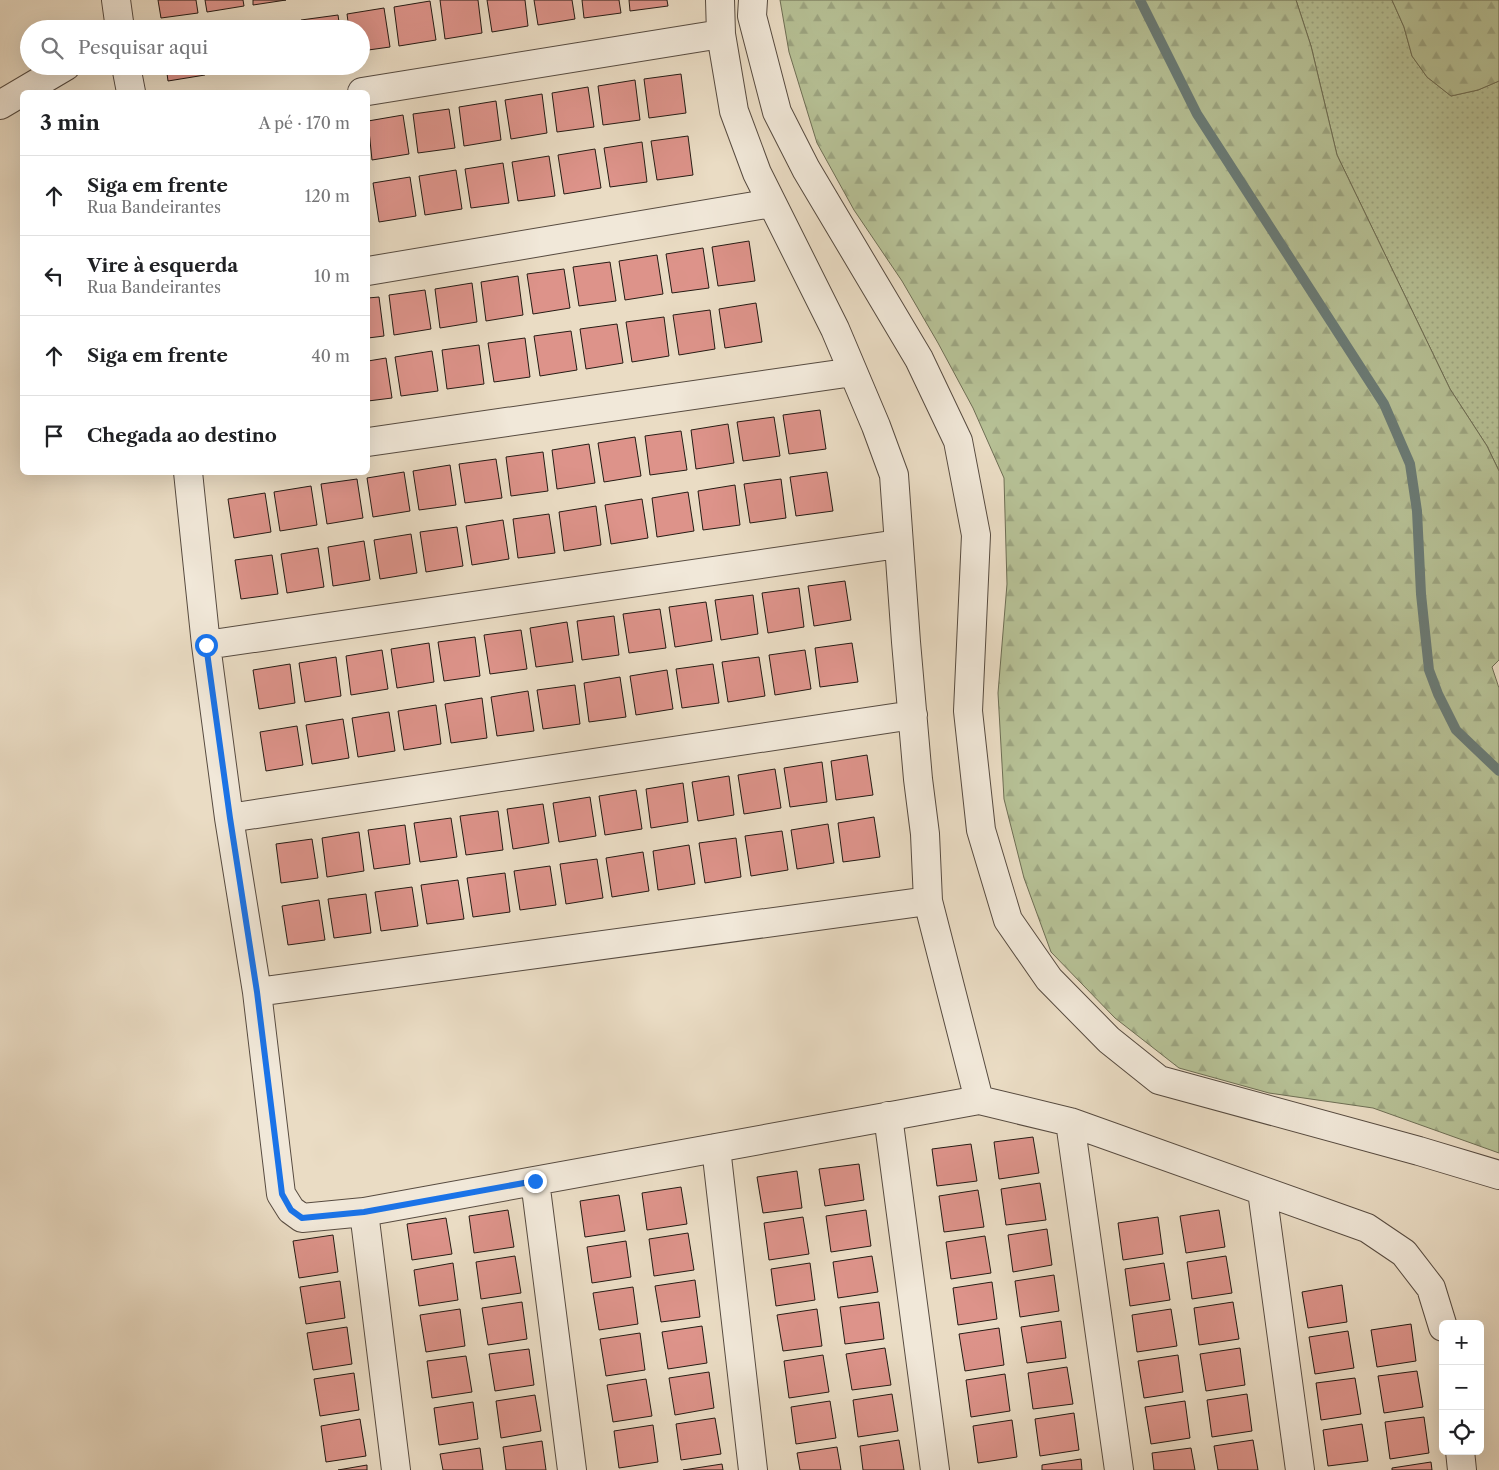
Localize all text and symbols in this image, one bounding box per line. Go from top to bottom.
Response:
search box [20,20,370,75]
icon: search [38,34,66,62]
text: Pesquisar aqui [78,36,208,59]
text: 3 min [40,110,100,135]
text: A pé · 170 m [259,113,350,133]
text: Siga em frente [87,174,228,197]
icon: ahead [40,182,68,210]
text: 120 m [305,186,350,206]
text: Rua Bandeirantes [87,197,221,217]
text: Vire à esquerda [87,254,238,277]
icon: left [40,262,68,290]
text: 10 m [314,266,350,286]
text: Rua Bandeirantes [87,277,221,297]
icon: ahead [40,342,68,370]
text: Siga em frente [87,344,228,367]
text: 40 m [311,346,350,366]
icon: arrive [40,422,68,450]
text: Chegada ao destino [87,424,277,447]
route start [195,634,218,657]
route end [524,1170,547,1193]
map controls [1439,1320,1484,1455]
button: + [1439,1320,1484,1365]
button: − [1439,1365,1484,1410]
button: locate [1439,1410,1484,1455]

